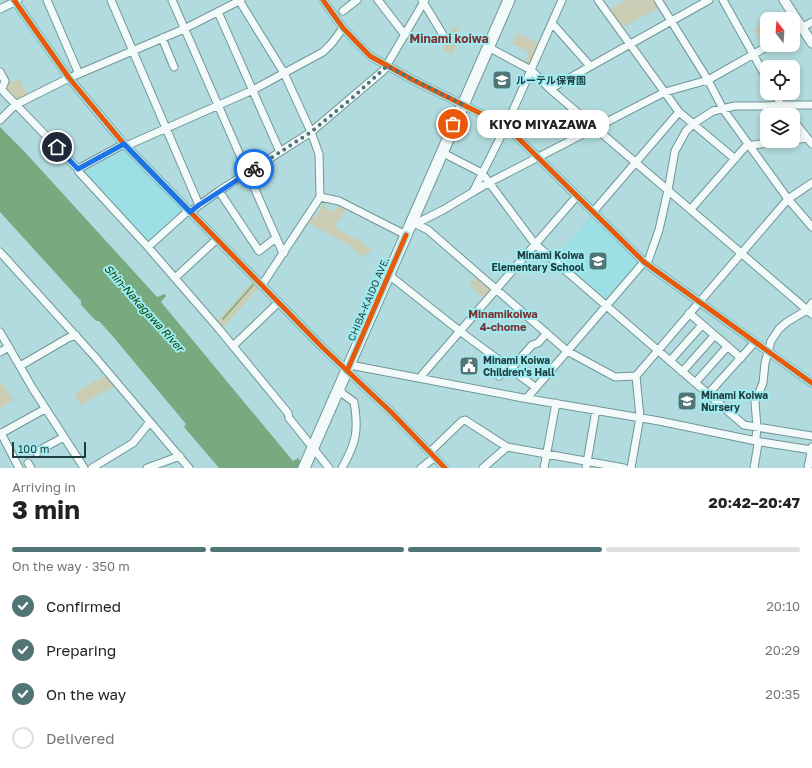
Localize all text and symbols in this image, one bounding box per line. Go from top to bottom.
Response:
north arrow [760,12,800,52]
map controls [760,12,800,148]
district label: Minami koiwa [410,31,488,46]
button: locate [760,60,800,100]
school or university icon: ルーテル保育園 [491,69,513,91]
place label: ルーテル保育園 [516,74,586,86]
pin [436,107,470,141]
button: layers [760,108,800,148]
callout: KIYO MIYAZAWA [477,110,609,138]
icon: bag [442,113,464,135]
text: KIYO MIYAZAWA [489,116,597,132]
pin [40,130,74,164]
icon: home [46,136,68,158]
courier [234,149,274,189]
icon: bike [243,158,265,180]
place label: Minami Koiwa Elementary School [492,249,585,273]
school or university icon: Minami Koiwa Elementary School [587,250,609,272]
street label: CHIBA-KAIDO AVE. [345,255,391,343]
water label: Shin-Nakagawa River [101,262,188,356]
district label: Minamikoiwa 4-chome [468,307,538,333]
place label: Minami Koiwa Children's Hall [483,354,555,378]
public building icon: Minami Koiwa Children's Hall [458,355,480,377]
place label: Minami Koiwa Nursery [701,389,768,413]
school or university icon: Minami Koiwa Nursery [676,390,698,412]
scale bar [12,440,86,459]
text: 100 m [18,442,49,455]
text: Arriving in [12,479,76,495]
text: 20:42–20:47 [709,493,800,511]
text: 3 min [12,494,80,525]
text: On the way · 350 m [12,558,130,574]
icon: check [12,595,34,617]
text: Confirmed [46,597,121,615]
text: 20:10 [766,598,800,614]
icon: check [12,639,34,661]
text: Preparing [46,641,116,659]
text: 20:29 [765,642,800,658]
icon: check [12,683,34,705]
text: On the way [46,685,126,703]
text: 20:35 [765,686,800,702]
text: Delivered [46,729,114,747]

